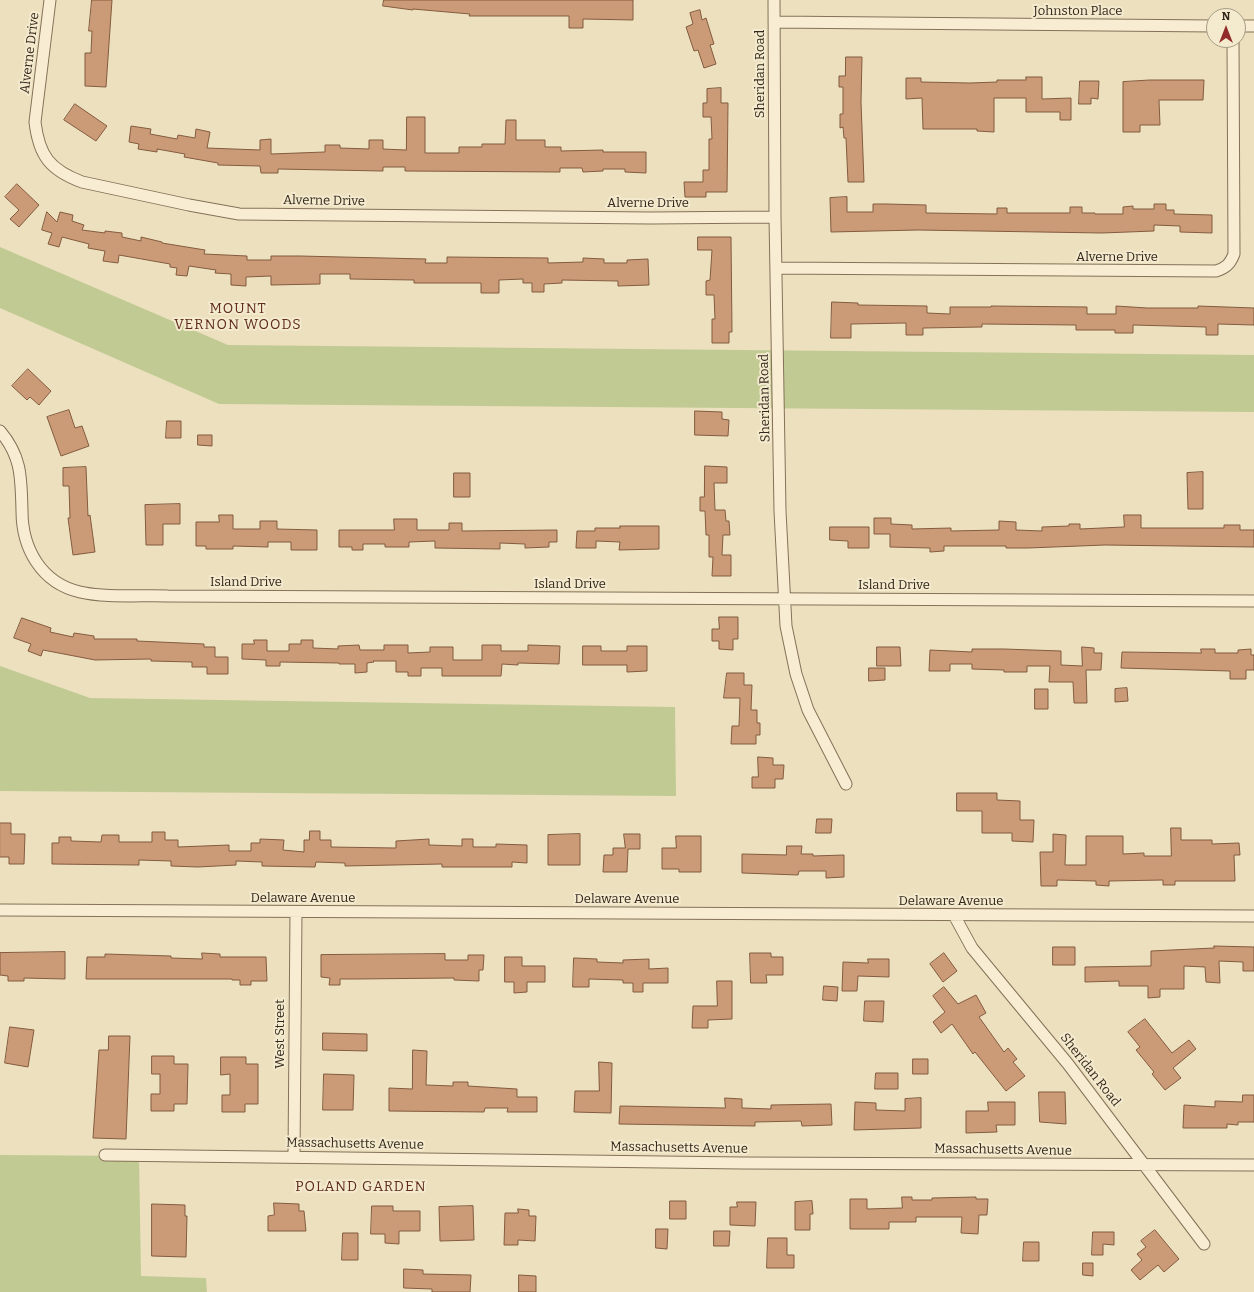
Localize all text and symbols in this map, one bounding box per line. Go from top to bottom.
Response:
street label: Johnston Place [1034,3,1122,19]
north arrow [1206,8,1246,48]
text: N [1222,10,1230,23]
street label: Alverne Drive [17,11,43,95]
street label: Sheridan Road [752,30,768,118]
street label: Alverne Drive [283,192,365,210]
street label: Alverne Drive [607,195,689,211]
street label: Alverne Drive [1076,249,1158,265]
district label: MOUNT VERNON WOODS [174,301,302,334]
street label: Sheridan Road [756,354,774,442]
street label: Island Drive [210,574,282,590]
street label: Island Drive [534,576,606,592]
street label: Island Drive [858,577,930,593]
street label: Delaware Avenue [251,890,355,906]
street label: Delaware Avenue [575,891,679,907]
street label: Delaware Avenue [899,893,1003,909]
street label: West Street [272,999,288,1069]
street label: Sheridan Road [1057,1030,1123,1110]
street label: Massachusetts Avenue [286,1135,424,1153]
street label: Massachusetts Avenue [610,1139,748,1157]
street label: Massachusetts Avenue [934,1141,1072,1159]
district label: POLAND GARDEN [295,1179,427,1195]

